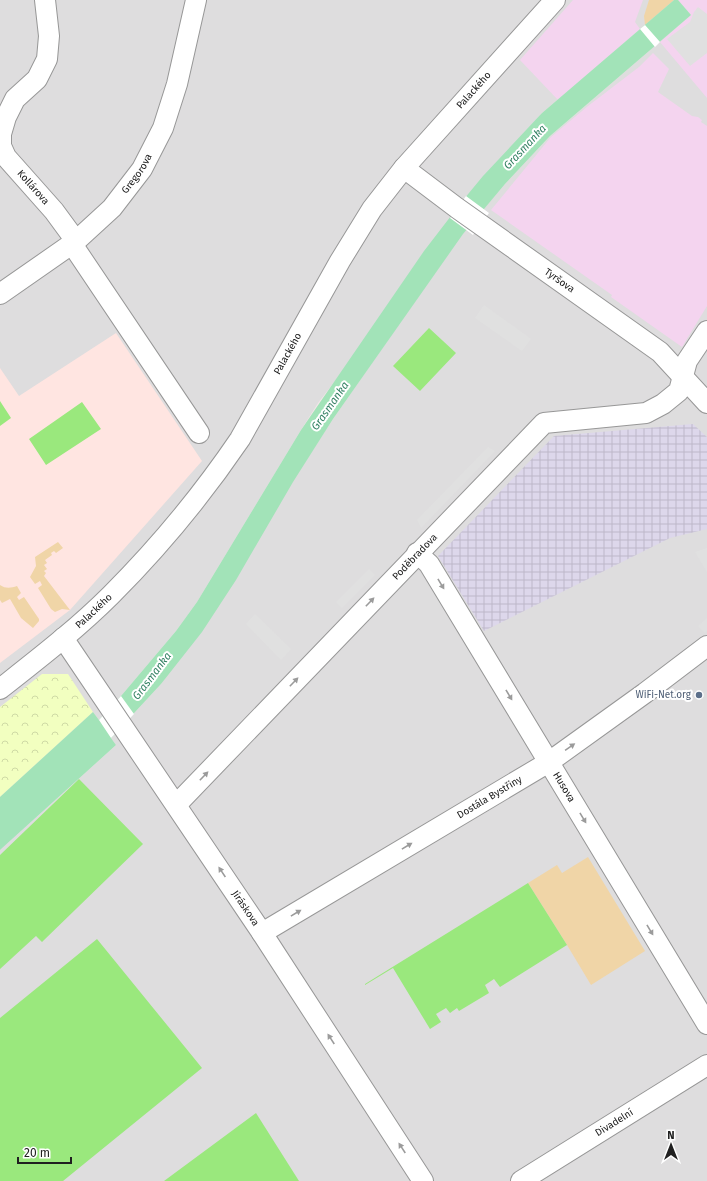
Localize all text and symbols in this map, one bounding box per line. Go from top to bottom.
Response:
street label: Palackého [454,69,494,111]
water label: Grasmanka [501,122,549,172]
street label: Gregorova [119,152,155,196]
street label: Kollárova [14,168,52,207]
street label: Tyršova [542,266,577,295]
street label: Palackého [271,331,304,377]
water label: Grasmanka [309,379,351,433]
street label: Poděbradova [390,531,440,583]
one-way arrow [437,579,445,589]
street label: Palackého [73,591,115,631]
one-way arrow [365,598,374,607]
water label: Grasmanka [130,650,174,702]
one-way arrow [289,677,298,687]
one-way arrow [505,689,512,701]
place label: WiFi-Net.org [636,689,692,701]
marker: WiFi-Net.org [694,690,704,700]
one-way arrow [564,743,575,751]
street label: Husova [550,770,578,805]
one-way arrow [199,771,208,781]
street label: Dostála Bystřiny [455,773,524,821]
one-way arrow [580,812,587,824]
one-way arrow [402,843,413,850]
one-way arrow [218,867,226,877]
street label: Jiráskova [229,888,262,928]
one-way arrow [290,909,302,916]
one-way arrow [647,924,654,936]
one-way arrow [328,1033,335,1045]
street label: Divadelní [593,1105,636,1139]
north arrow [651,1125,691,1165]
text: N [667,1129,675,1142]
scale bar [18,1139,71,1165]
one-way arrow [398,1143,406,1153]
text: 20 m [24,1146,50,1160]

